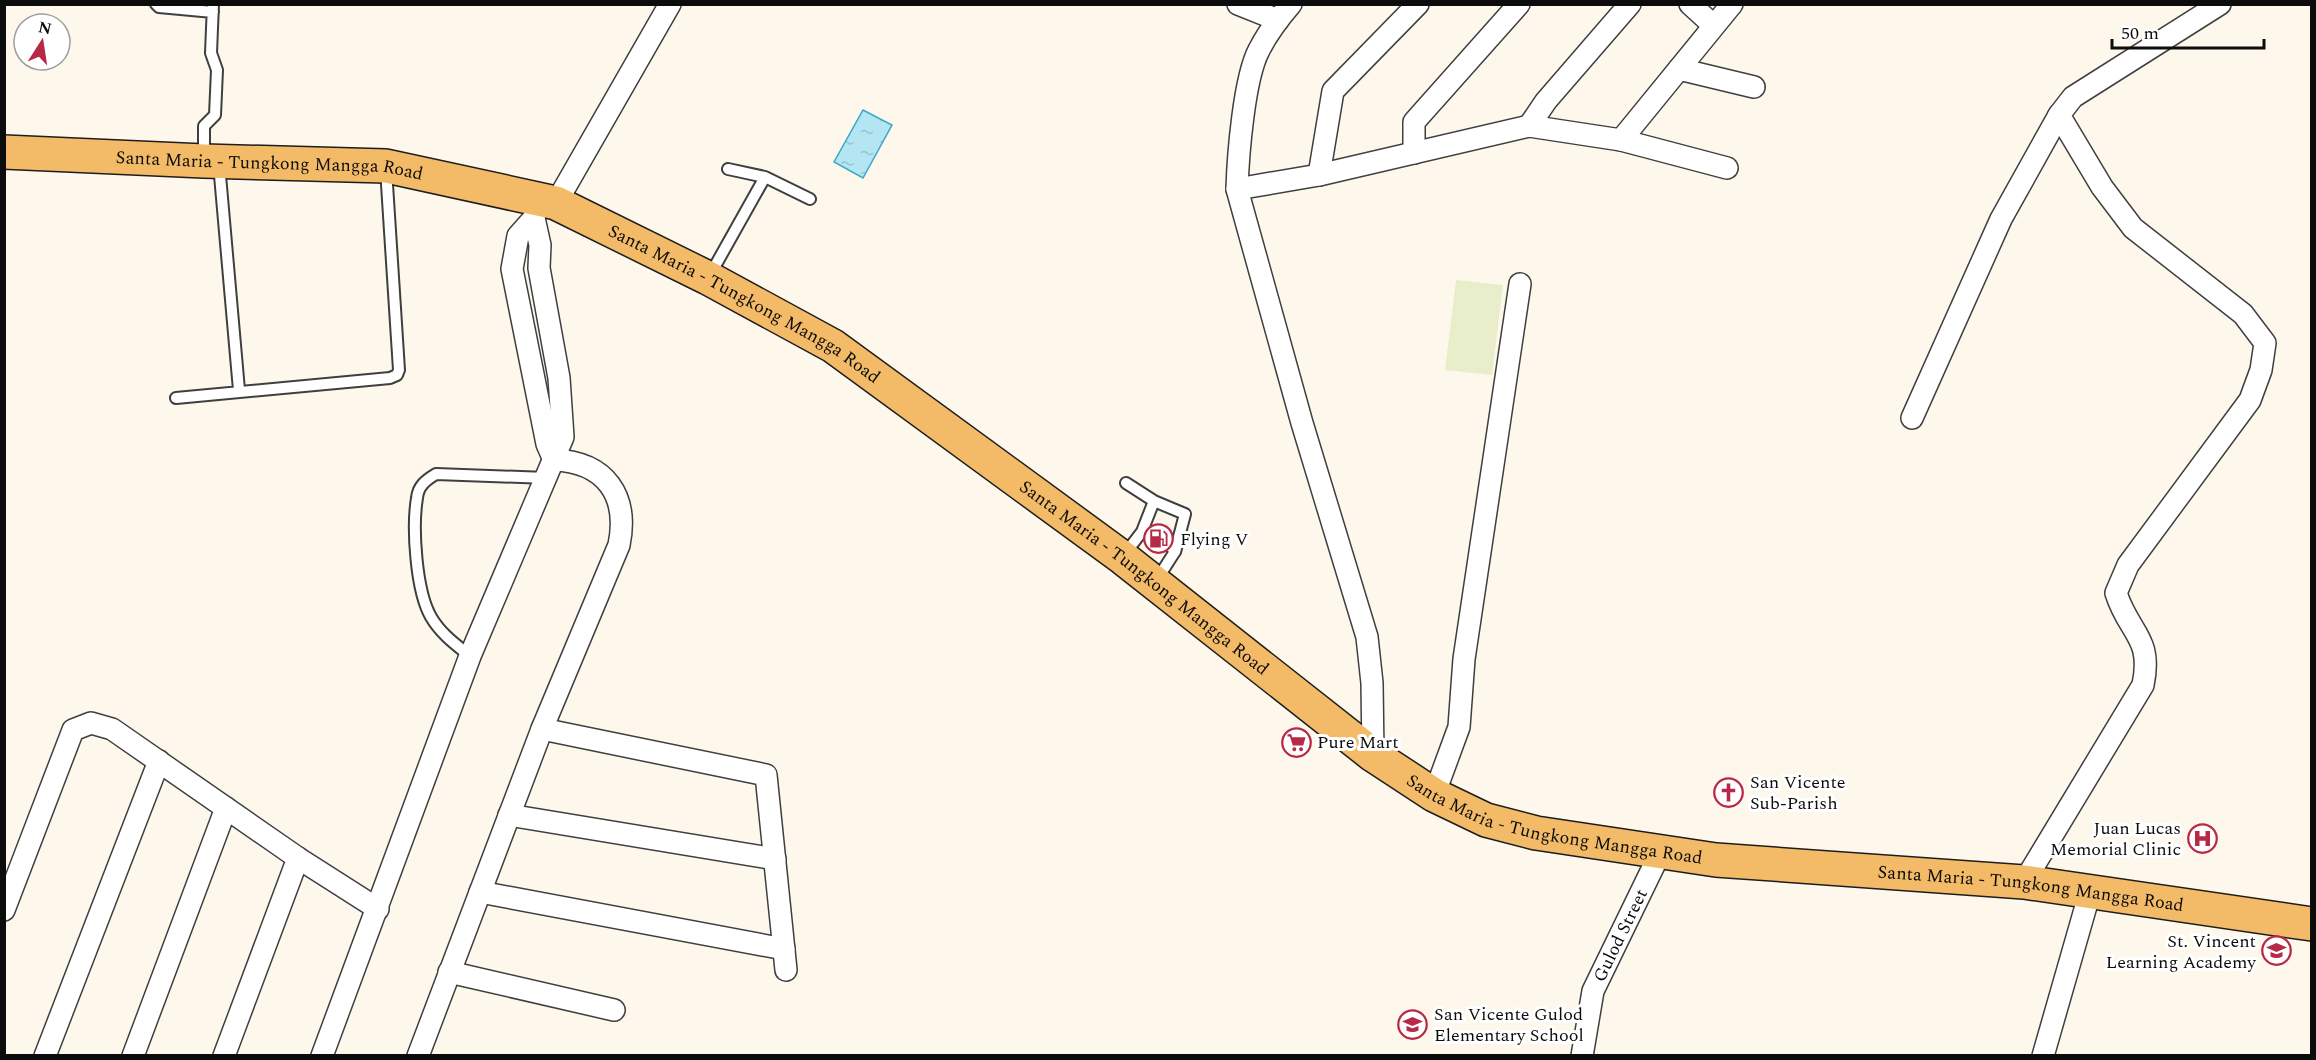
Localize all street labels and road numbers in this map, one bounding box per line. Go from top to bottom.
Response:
street label: Santa Maria - Tungkong Mangga Road [115,144,426,187]
street label: Santa Maria - Tungkong Mangga Road [604,217,886,390]
street label: Santa Maria - Tungkong Mangga Road [1014,473,1275,682]
street label: Santa Maria - Tungkong Mangga Road [1401,767,1704,871]
street label: Santa Maria - Tungkong Mangga Road [1877,858,2186,919]
street label: Gulod Street [1586,884,1654,986]

